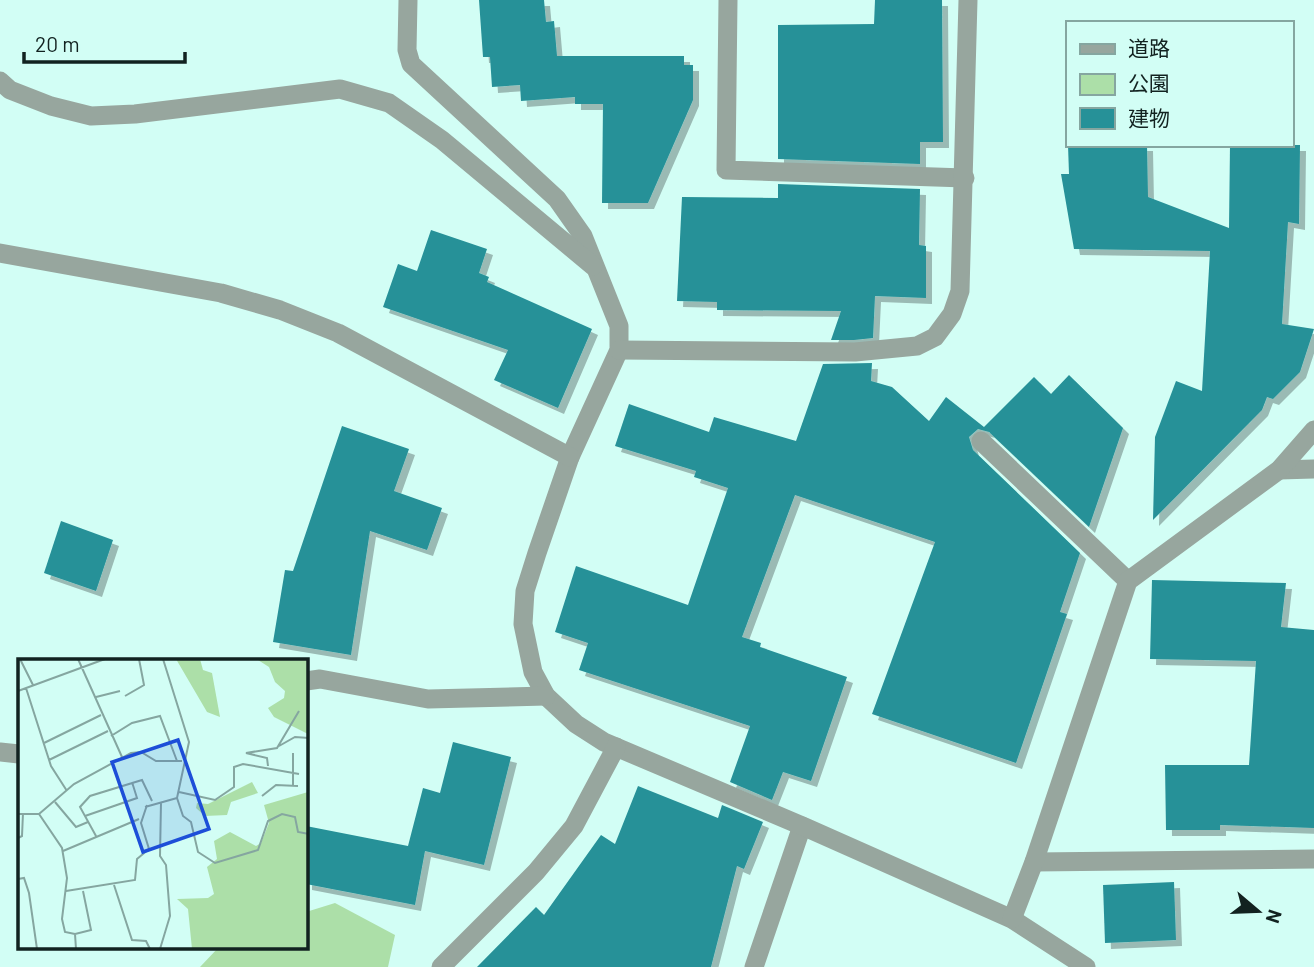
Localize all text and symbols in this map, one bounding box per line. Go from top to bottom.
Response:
scale bar [24,21,186,65]
legend [1066,21,1293,147]
text: 20 m [35,31,80,56]
text: 道路 [1128,35,1170,60]
text: 公園 [1128,70,1170,95]
text: 建物 [1128,105,1170,130]
inset map [18,659,308,950]
north arrow [1223,876,1293,946]
text: N [1262,907,1287,926]

